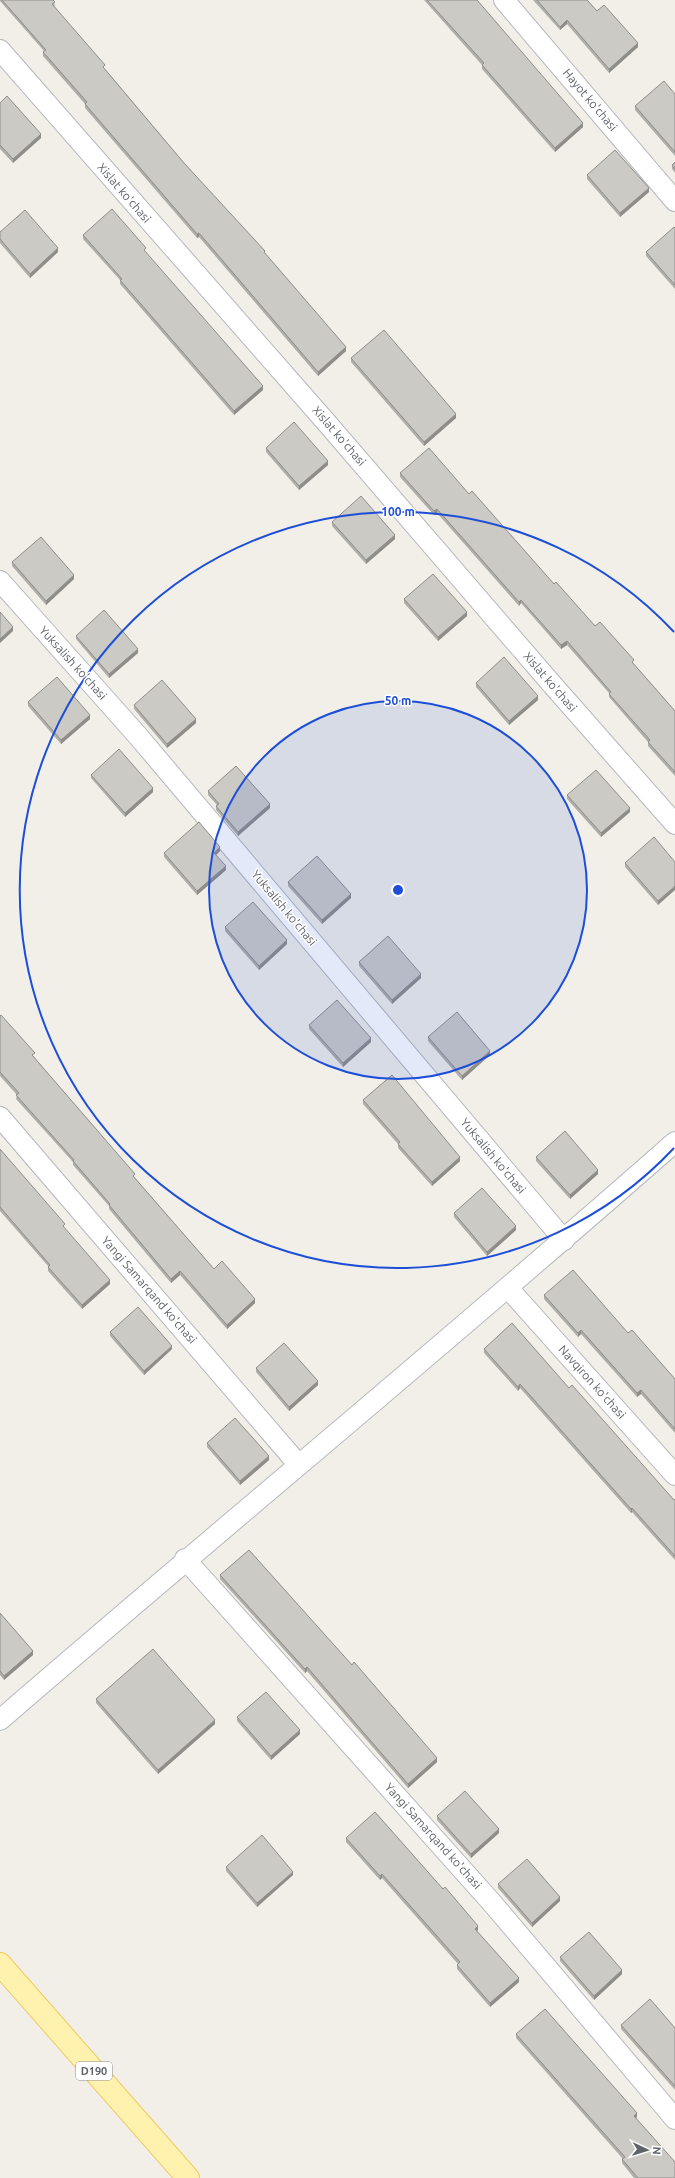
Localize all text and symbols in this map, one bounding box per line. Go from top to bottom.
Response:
street label: Hayot ko'chasi [561,66,620,133]
street label: Xislat ko'chasi [95,160,154,225]
street label: Xislat ko'chasi [310,403,369,468]
text: 100 m [381,505,415,518]
street label: Yuksalish ko'chasi [37,623,110,702]
street label: Xislat ko'chasi [521,649,580,714]
text: 50 m [385,694,411,707]
street label: Yuksalish ko'chasi [249,867,320,948]
centre of rings [391,883,405,897]
street label: Yuksalish ko'chasi [458,1115,529,1196]
street label: Yangi Samarqand ko'chasi [99,1233,199,1346]
street label: Navqiron ko'chasi [556,1342,629,1421]
street label: Yangi Samarqand ko'chasi [382,1780,484,1891]
road number: D190 [76,2062,112,2080]
north arrow [627,2130,667,2170]
text: N [651,2146,663,2155]

